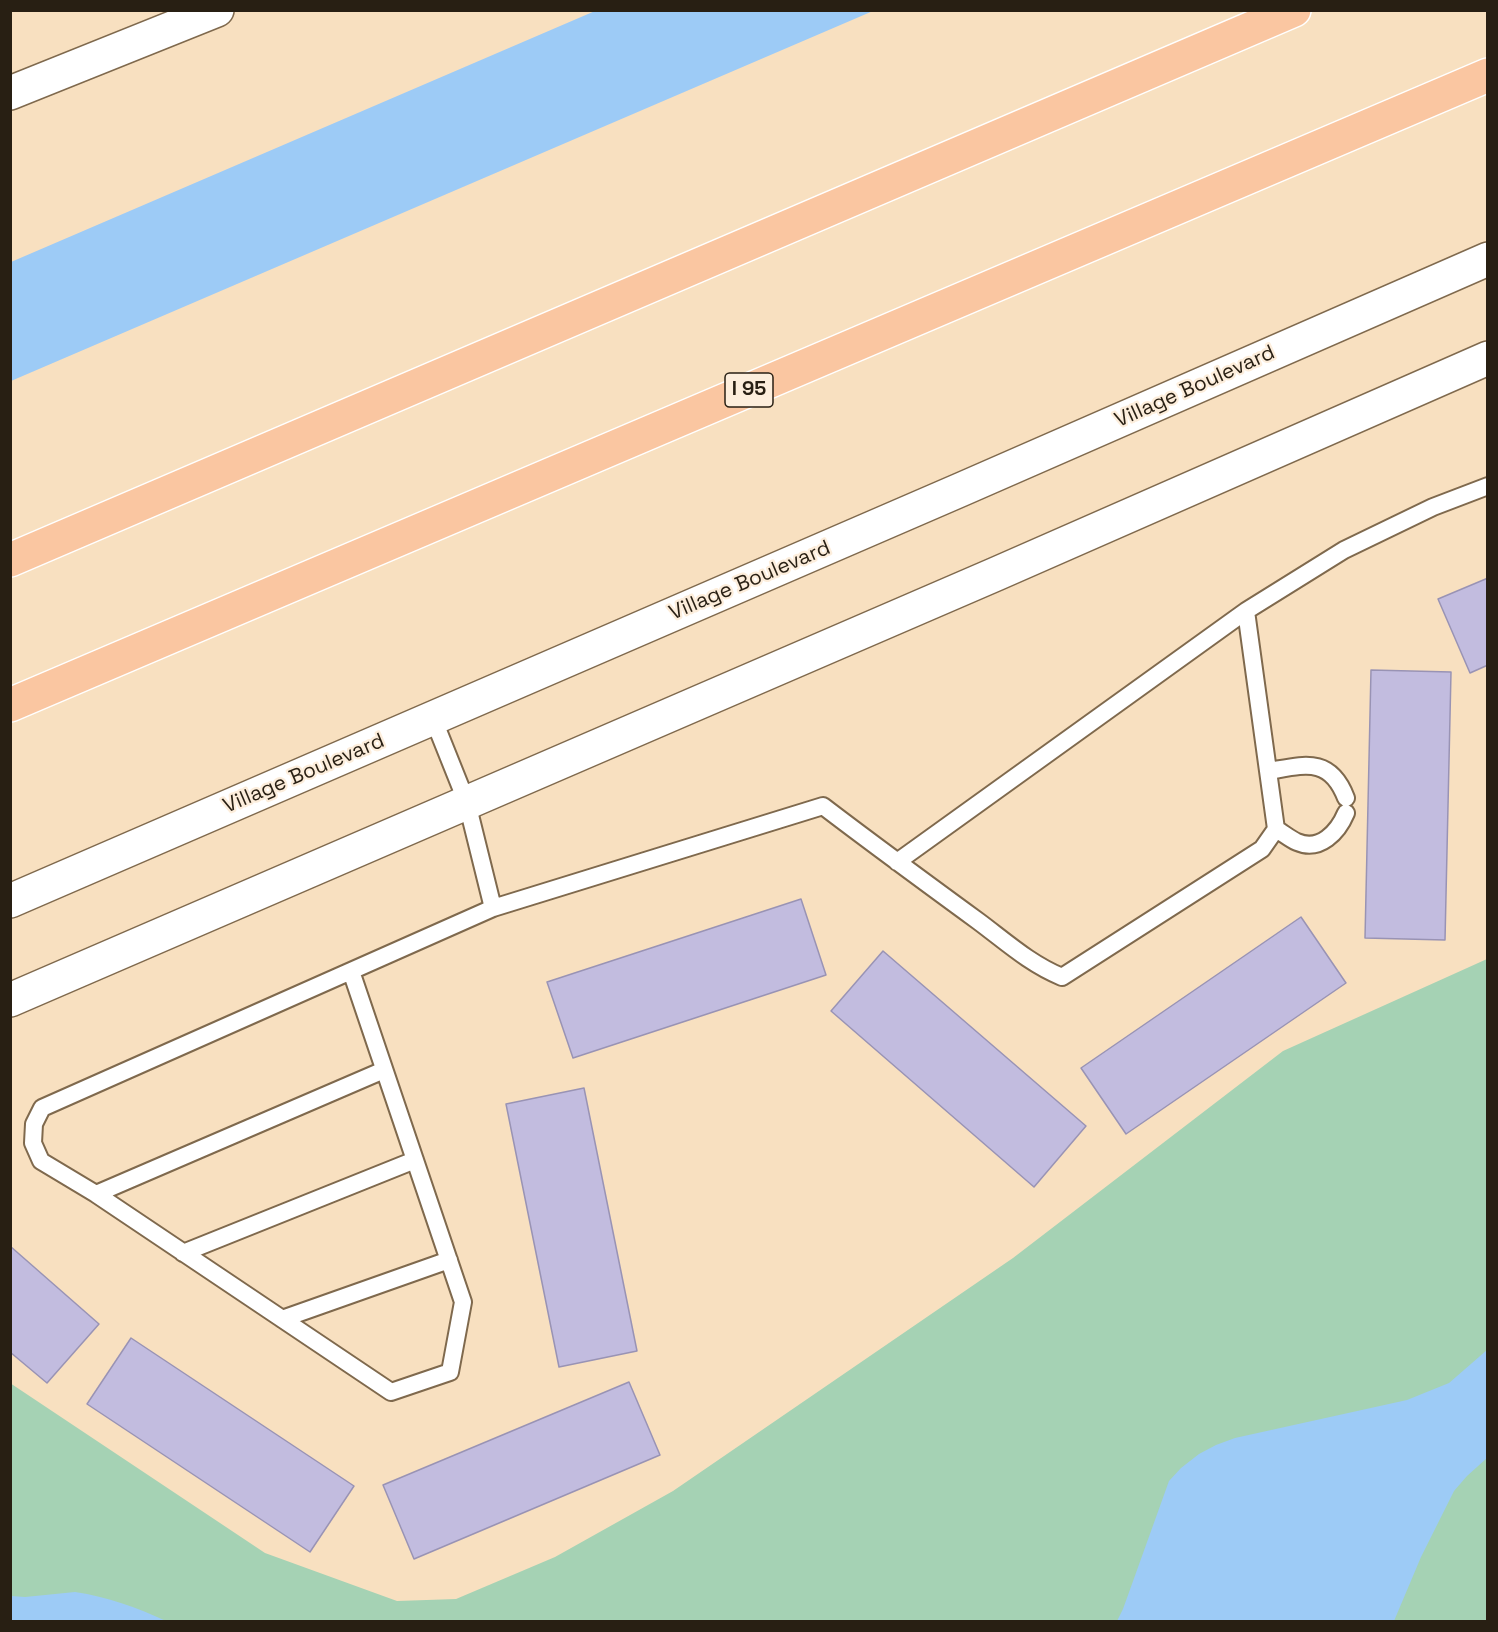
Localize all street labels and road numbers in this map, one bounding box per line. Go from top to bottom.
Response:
street label: Village Boulevard [1111,340,1279,434]
road number: I 95 [725,373,773,407]
street label: Village Boulevard [666,536,834,626]
street label: Village Boulevard [220,729,388,819]

